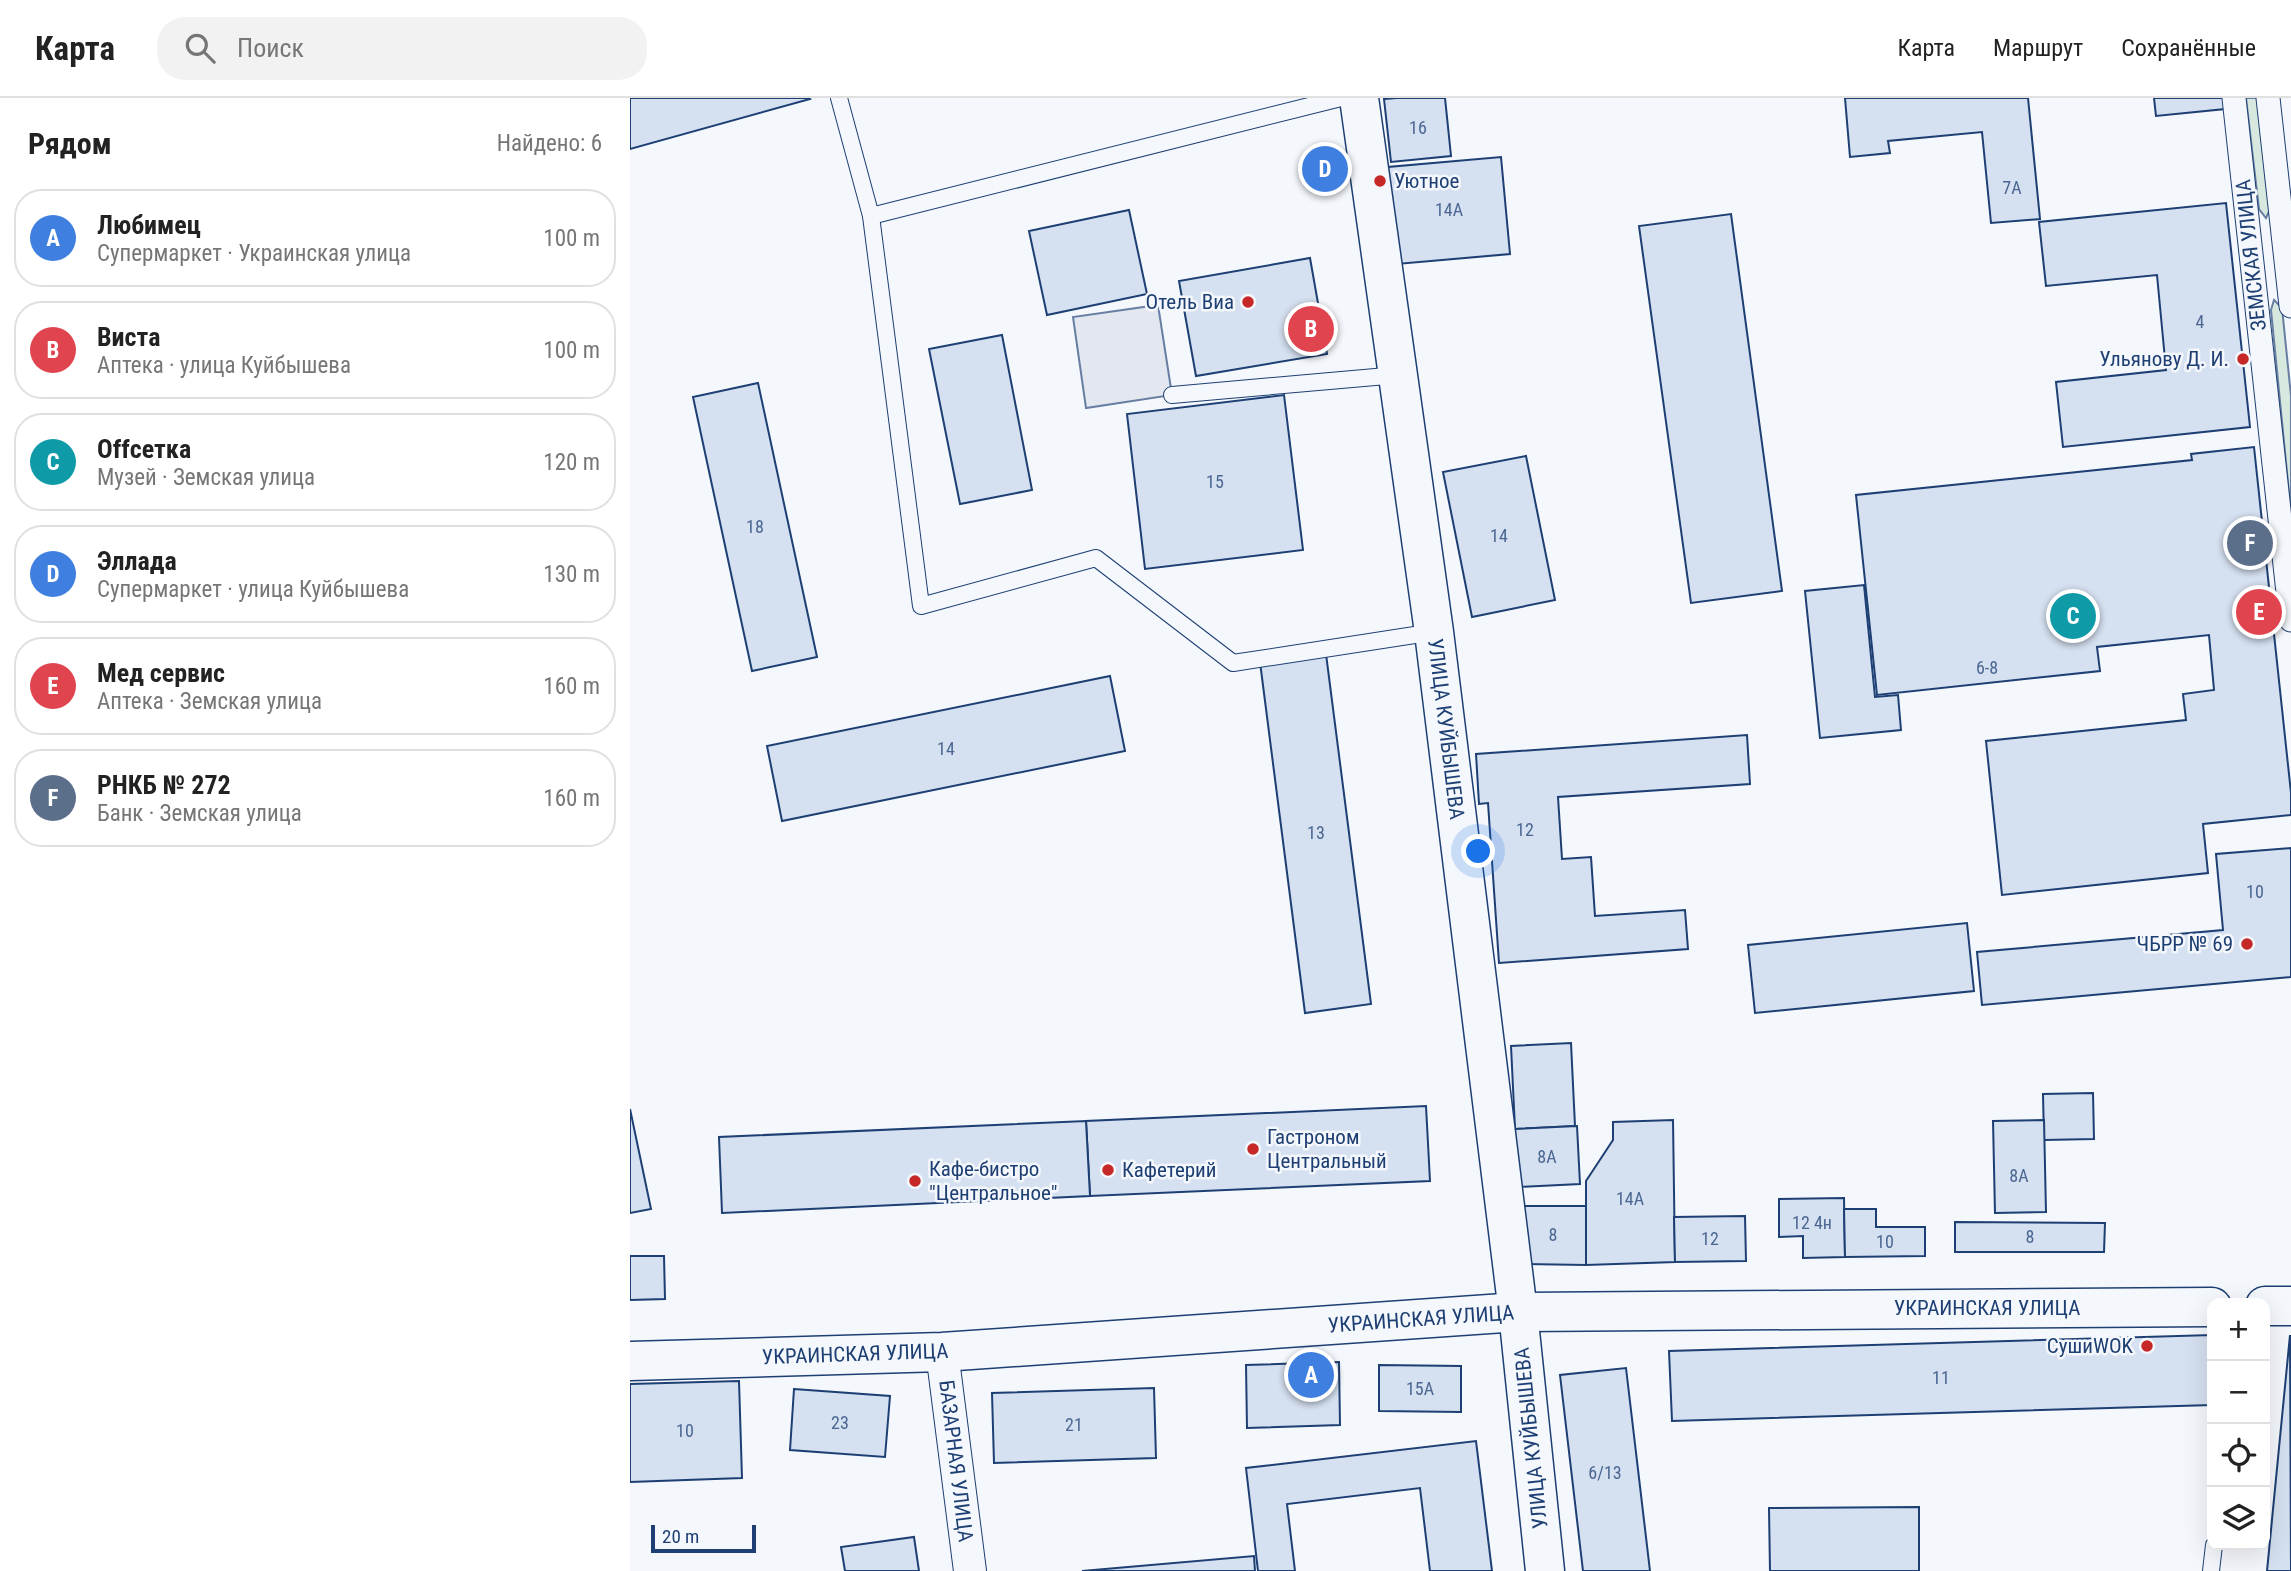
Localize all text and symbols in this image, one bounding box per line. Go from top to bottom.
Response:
search box [157,17,647,80]
text: Карта [35,29,115,68]
icon: search [181,29,219,67]
text: Поиск [237,33,304,63]
text: Карта [1898,34,1955,62]
text: Маршрут [1993,34,2083,62]
text: Сохранённые [2121,34,2256,62]
house number: 16 [1409,117,1427,138]
text: Рядом [28,126,112,161]
text: Найдено: 6 [497,130,602,157]
pin: D [1302,143,1348,195]
place label: Уютное [1394,169,1459,193]
marker: Уютное [1372,173,1388,189]
house number: 7А [2002,177,2022,198]
street label: ЗЕМСКАЯ УЛИЦА [2231,178,2271,332]
house number: 14А [1435,199,1464,220]
text: Любимец [97,210,201,240]
text: A [46,225,60,252]
text: 100 m [543,225,600,252]
text: Супермаркет · Украинская улица [97,240,411,267]
place label: Отель Виа [1146,290,1234,314]
marker: Отель Виа [1240,294,1256,310]
pin: B [1288,303,1334,355]
house number: 4 [2196,311,2205,332]
text: Виста [97,322,160,352]
text: B [47,337,59,364]
text: 100 m [543,337,600,364]
place label: Ульянову Д. И. [2099,347,2229,371]
marker: Ульянову Д. И. [2235,351,2251,367]
text: Аптека · улица Куйбышева [97,352,351,379]
text: Offсетка [97,434,191,464]
text: C [46,449,60,476]
text: 120 m [543,449,600,476]
text: Музей · Земская улица [97,464,315,491]
house number: 15 [1206,471,1224,492]
house number: 18 [746,516,764,537]
pin: F [2227,517,2273,569]
house number: 14 [1490,525,1508,546]
text: Эллада [97,546,177,576]
text: D [47,561,60,588]
text: 130 m [543,561,600,588]
text: Супермаркет · улица Куйбышева [97,576,409,603]
pin: E [2236,586,2282,638]
pin: C [2050,590,2096,642]
street label: УЛИЦА КУЙБЫШЕВА [1423,637,1469,821]
house number: 6-8 [1976,657,1998,678]
text: Мед сервис [97,658,225,688]
text: E [47,673,59,700]
text: 160 m [543,673,600,700]
text: Аптека · Земская улица [97,688,322,715]
house number: 14 [937,738,955,759]
text: РНКБ № 272 [97,770,231,800]
text: F [48,785,58,812]
text: 160 m [543,785,600,812]
text: Банк · Земская улица [97,800,302,827]
house number: 12 [1516,819,1534,840]
house number: 13 [1307,822,1325,843]
your location [1461,834,1495,868]
house number: 10 [2246,881,2264,902]
place label: ЧБРР № 69 [2137,932,2233,956]
marker: ЧБРР № 69 [2239,936,2255,952]
place label: Гастроном Центральный [1267,1125,1387,1173]
marker: Гастроном Центральный [1245,1141,1261,1157]
house number: 8А [1537,1146,1557,1167]
place label: Кафе‐бистро "Центральное" [929,1157,1057,1205]
place label: Кафетерий [1122,1158,1216,1182]
marker: Кафетерий [1100,1162,1116,1178]
house number: 8А [2009,1165,2029,1186]
marker: Кафе‐бистро "Центральное" [907,1173,923,1189]
house number: 14А [1616,1188,1645,1209]
house number: 12 4н [1792,1212,1832,1233]
house number: 8 [1549,1224,1557,1245]
house number: 8 [2026,1226,2034,1247]
house number: 12 [1701,1228,1719,1249]
house number: 10 [1876,1231,1894,1252]
street label: УКРАИНСКАЯ УЛИЦА [1894,1296,2080,1320]
map controls [2207,1298,2270,1550]
button: + [2207,1298,2270,1361]
street label: УКРАИНСКАЯ УЛИЦА [1327,1301,1515,1337]
place label: СушиWOK [2047,1334,2134,1358]
marker: СушиWOK [2139,1338,2155,1354]
street label: УКРАИНСКАЯ УЛИЦА [761,1339,949,1369]
street label: УЛИЦА КУЙБЫШЕВА [1510,1346,1552,1530]
pin: A [1288,1349,1334,1401]
button: − [2207,1361,2270,1424]
house number: 11 [1932,1367,1950,1388]
house number: 15А [1406,1378,1435,1399]
street label: БАЗАРНАЯ УЛИЦА [934,1379,978,1543]
house number: 23 [831,1412,849,1433]
house number: 21 [1065,1414,1083,1435]
house number: 10 [676,1420,694,1441]
button: locate [2207,1424,2270,1487]
house number: 6/13 [1588,1462,1622,1483]
button: layers [2207,1487,2270,1550]
scale bar [651,1522,756,1554]
text: 20 m [662,1525,699,1548]

